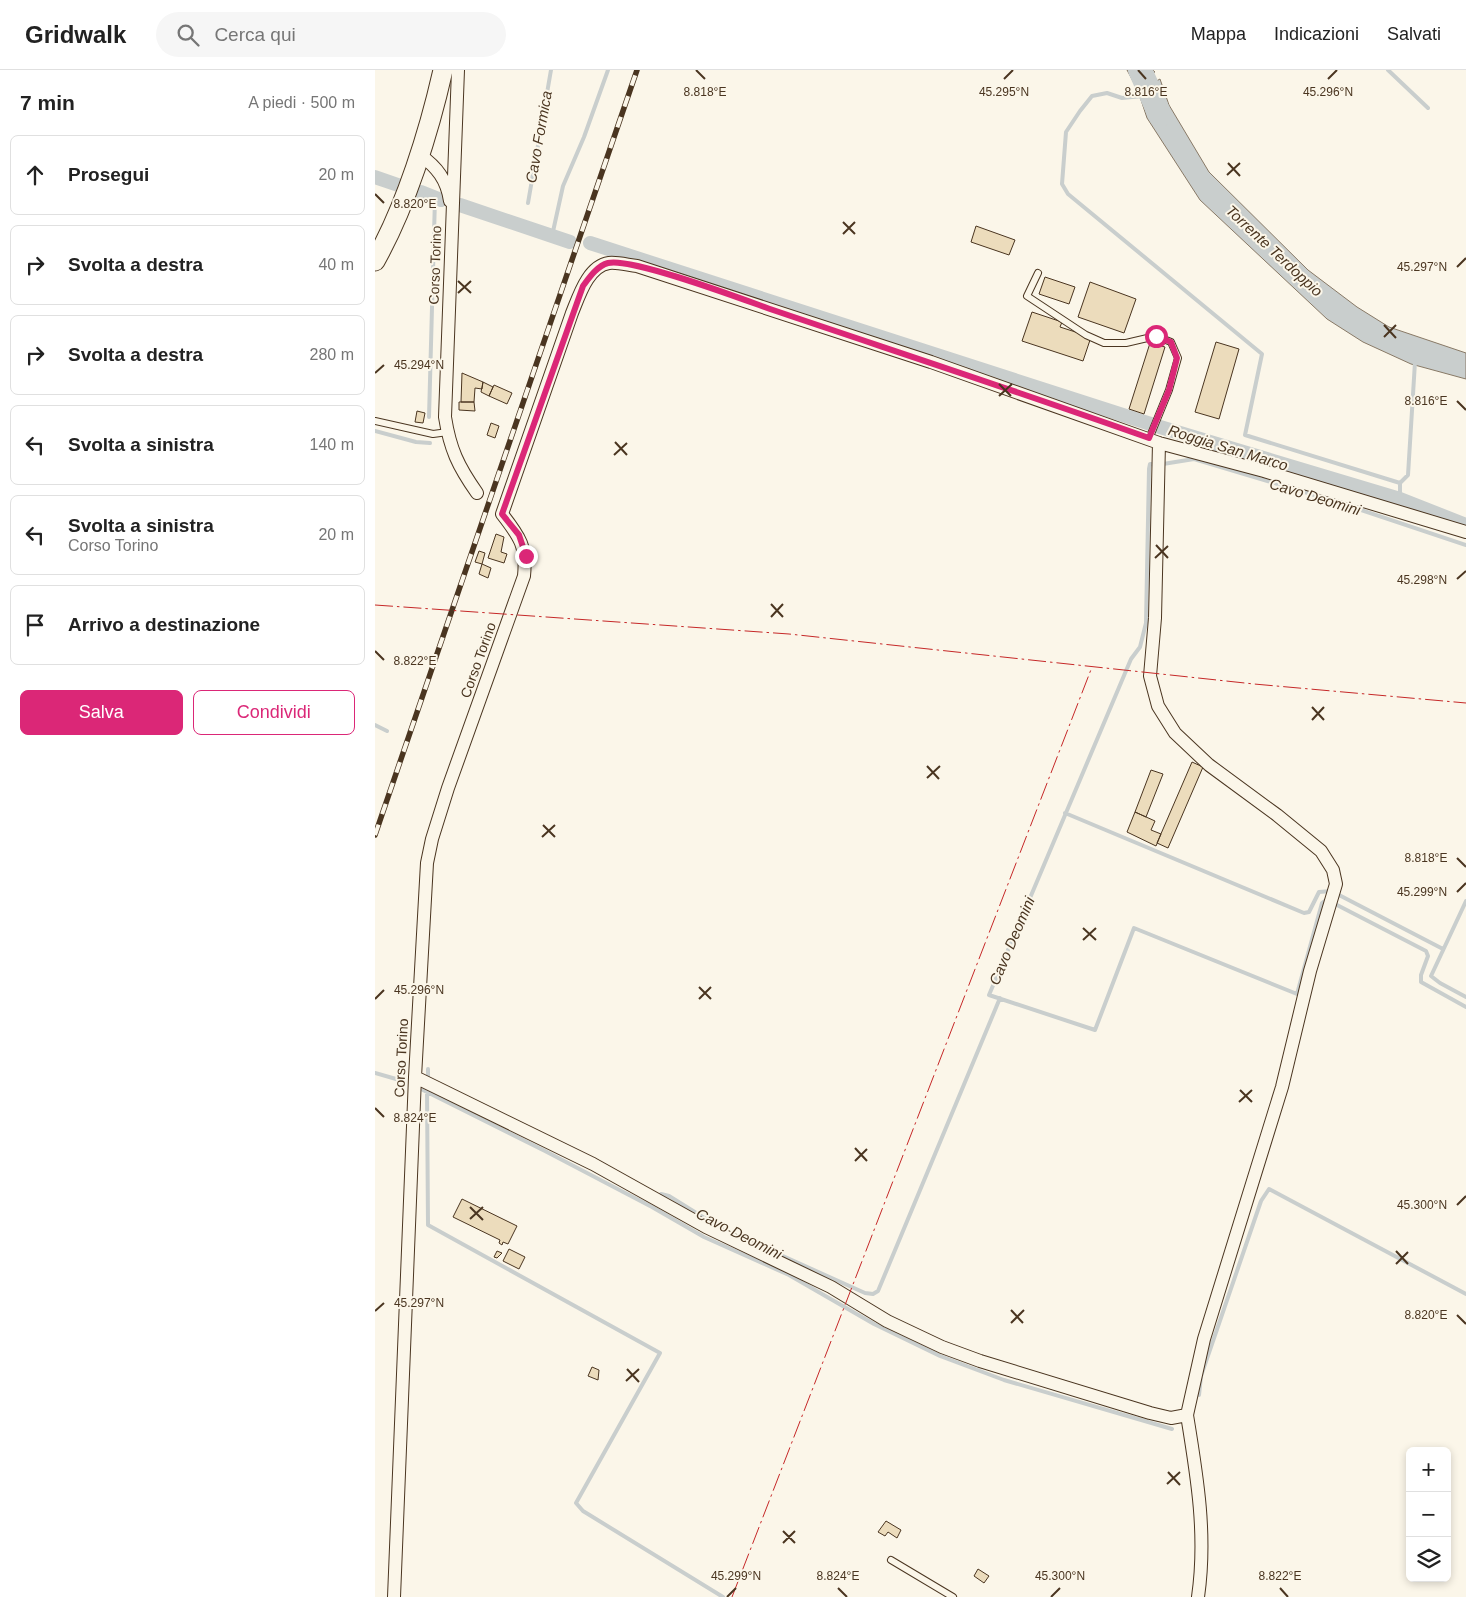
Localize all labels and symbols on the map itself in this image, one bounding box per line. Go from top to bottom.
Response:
text: 8.818°E [684,85,726,99]
text: 45.295°N [979,85,1029,99]
text: 8.816°E [1125,85,1167,99]
text: 45.296°N [1303,85,1353,99]
water label: Cavo Formica [522,89,555,184]
text: 8.820°E [394,197,436,211]
water label: Torrente Terdoppio [1223,202,1326,300]
street label: Corso Torino [426,225,444,305]
text: 45.297°N [1397,260,1447,274]
route start [1145,325,1168,348]
text: 45.294°N [394,358,444,372]
text: 8.816°E [1405,394,1447,408]
water label: Roggia San Marco [1166,421,1290,474]
water label: Cavo Deomini [1268,475,1363,519]
route end [515,545,538,568]
text: 45.298°N [1397,573,1447,587]
street label: Corso Torino [457,620,499,700]
text: 8.822°E [394,654,436,668]
text: 8.818°E [1405,851,1447,865]
text: 45.299°N [1397,885,1447,899]
water label: Cavo Deomini [985,894,1038,987]
text: 45.296°N [394,983,444,997]
street label: Corso Torino [391,1018,411,1098]
text: 8.824°E [394,1111,436,1125]
text: 45.300°N [1397,1198,1447,1212]
water label: Cavo Deomini [693,1205,786,1263]
text: 45.297°N [394,1296,444,1310]
text: 8.820°E [1405,1308,1447,1322]
text: 45.299°N [711,1569,761,1583]
text: 8.824°E [817,1569,859,1583]
text: 45.300°N [1035,1569,1085,1583]
text: 8.822°E [1259,1569,1301,1583]

